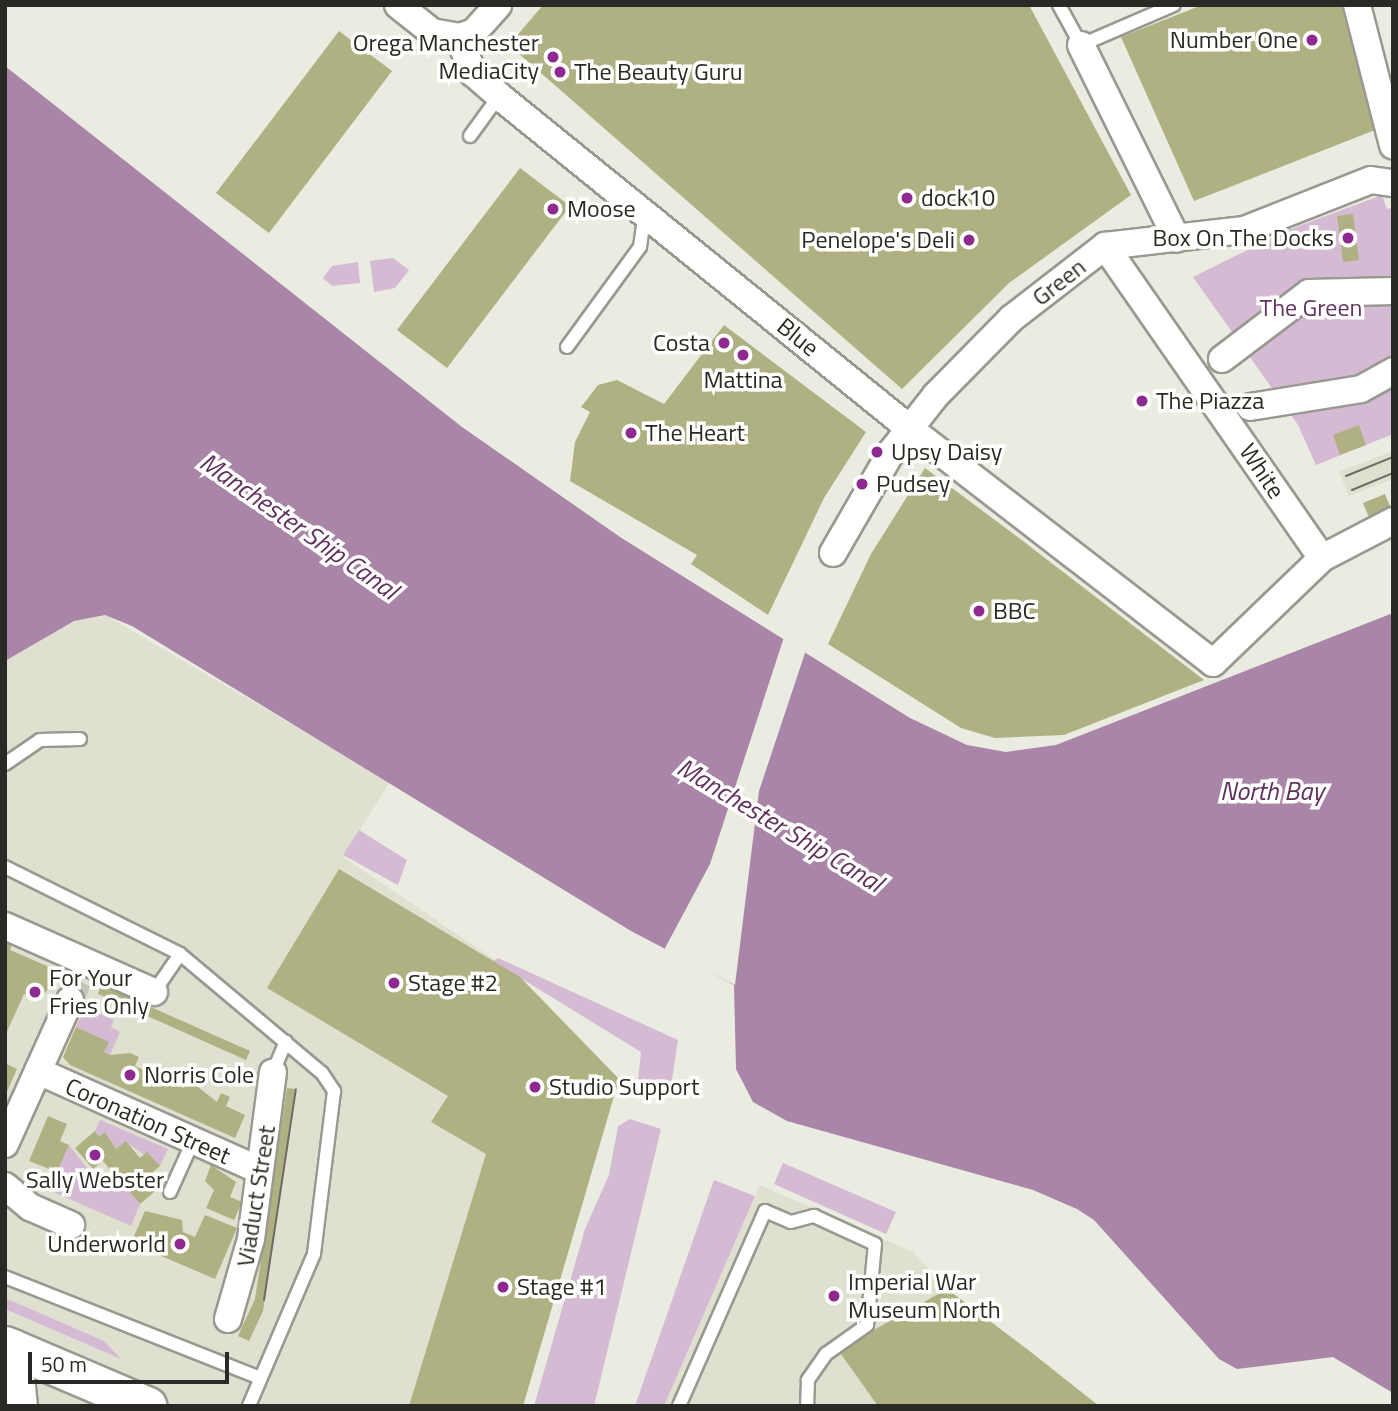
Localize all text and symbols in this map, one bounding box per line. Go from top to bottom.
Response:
place label: Number One [1170,26,1298,54]
place label: Orega Manchester MediaCity [353,29,539,85]
marker: Number One [1304,32,1320,48]
marker: Orega Manchester MediaCity [545,49,561,65]
place label: The Beauty Guru [574,58,742,86]
marker: The Beauty Guru [552,64,568,80]
place label: dock10 [921,184,995,212]
marker: dock10 [899,190,915,206]
place label: Moose [567,195,636,223]
marker: Moose [545,201,561,217]
place label: Box On The Docks [1153,224,1334,252]
place label: Penelope's Deli [801,226,955,254]
marker: Box On The Docks [1340,230,1356,246]
marker: Penelope's Deli [961,232,977,248]
street label: Green [1027,252,1091,312]
park label: The Green [1260,294,1362,322]
street label: Blue [771,312,825,362]
place label: Costa [653,329,710,357]
marker: Costa [716,335,732,351]
marker: Mattina [735,347,751,363]
place label: Mattina [703,366,783,394]
place label: The Piazza [1156,387,1264,415]
marker: The Piazza [1134,393,1150,409]
place label: The Heart [645,419,745,447]
marker: The Heart [623,425,639,441]
place label: Upsy Daisy [891,438,1002,466]
street label: White [1233,438,1291,504]
marker: Upsy Daisy [869,444,885,460]
water label: Manchester Ship Canal [194,446,404,606]
place label: Pudsey [876,470,950,498]
marker: Pudsey [854,476,870,492]
place label: BBC [993,597,1036,625]
marker: BBC [971,603,987,619]
water label: Manchester Ship Canal [672,751,888,899]
water label: North Bay [1220,775,1324,807]
place label: For Your Fries Only [49,964,149,1020]
place label: Stage #2 [408,969,498,997]
marker: Stage #2 [386,975,402,991]
marker: For Your Fries Only [27,984,43,1000]
place label: Norris Cole [144,1061,254,1089]
marker: Norris Cole [122,1067,138,1083]
street label: Coronation Street [61,1072,235,1170]
place label: Studio Support [549,1073,699,1101]
marker: Studio Support [527,1079,543,1095]
street label: Viaduct Street [231,1123,281,1269]
marker: Sally Webster [87,1147,103,1163]
place label: Sally Webster [26,1166,164,1194]
place label: Underworld [47,1230,166,1258]
marker: Underworld [172,1236,188,1252]
place label: Imperial War Museum North [848,1268,1001,1324]
place label: Stage #1 [517,1273,607,1301]
marker: Stage #1 [495,1279,511,1295]
marker: Imperial War Museum North [826,1288,842,1304]
scale bar [32,1338,233,1382]
text: 50 m [41,1348,87,1380]

